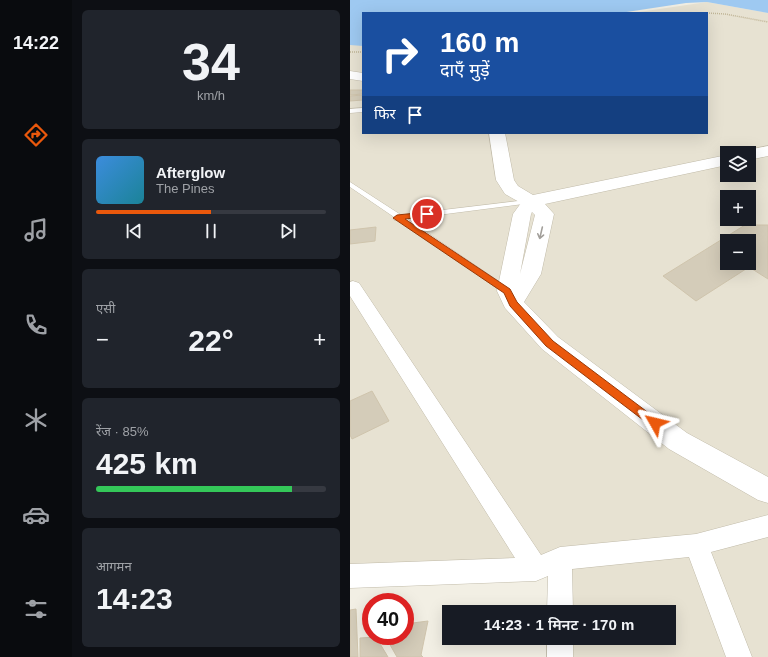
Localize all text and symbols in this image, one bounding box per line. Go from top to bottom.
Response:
text: 160 m [440,27,519,58]
icon: right [374,28,426,80]
text: 14:22 [13,33,59,53]
text: 34 [182,33,240,91]
text: दाएँ मुड़ें [440,60,490,80]
text: km/h [197,88,225,103]
icon: arrive [404,104,426,126]
text: फिर [374,105,396,122]
icon: directions [22,121,50,149]
map controls [720,146,756,270]
button: layers [720,146,756,182]
text: Afterglow [156,164,225,181]
text: The Pines [156,181,215,196]
button: + [720,190,756,226]
pin [410,197,444,231]
icon: arrive [416,203,438,225]
icon: music [22,216,50,244]
icon: previous [123,220,145,242]
icon: pause [200,220,222,242]
icon: next [277,220,299,242]
one-way arrow [536,226,544,239]
button: − [720,234,756,270]
text: एसी [96,301,115,316]
icon: phone [22,311,50,339]
text: 22° [188,324,234,357]
text: − [96,327,109,352]
text: + [313,327,326,352]
position arrow [634,402,676,444]
icon: climate [22,406,50,434]
text: रेंज · 85% [96,424,149,439]
text: 425 km [96,447,198,480]
icon: car [22,501,50,529]
text: आगमन [96,559,132,574]
text: 14:23 [96,582,173,615]
speed limit sign: 40 [362,593,414,645]
icon: filters [22,595,50,623]
text: 14:23 · 1 मिनट · 170 m [484,616,634,633]

